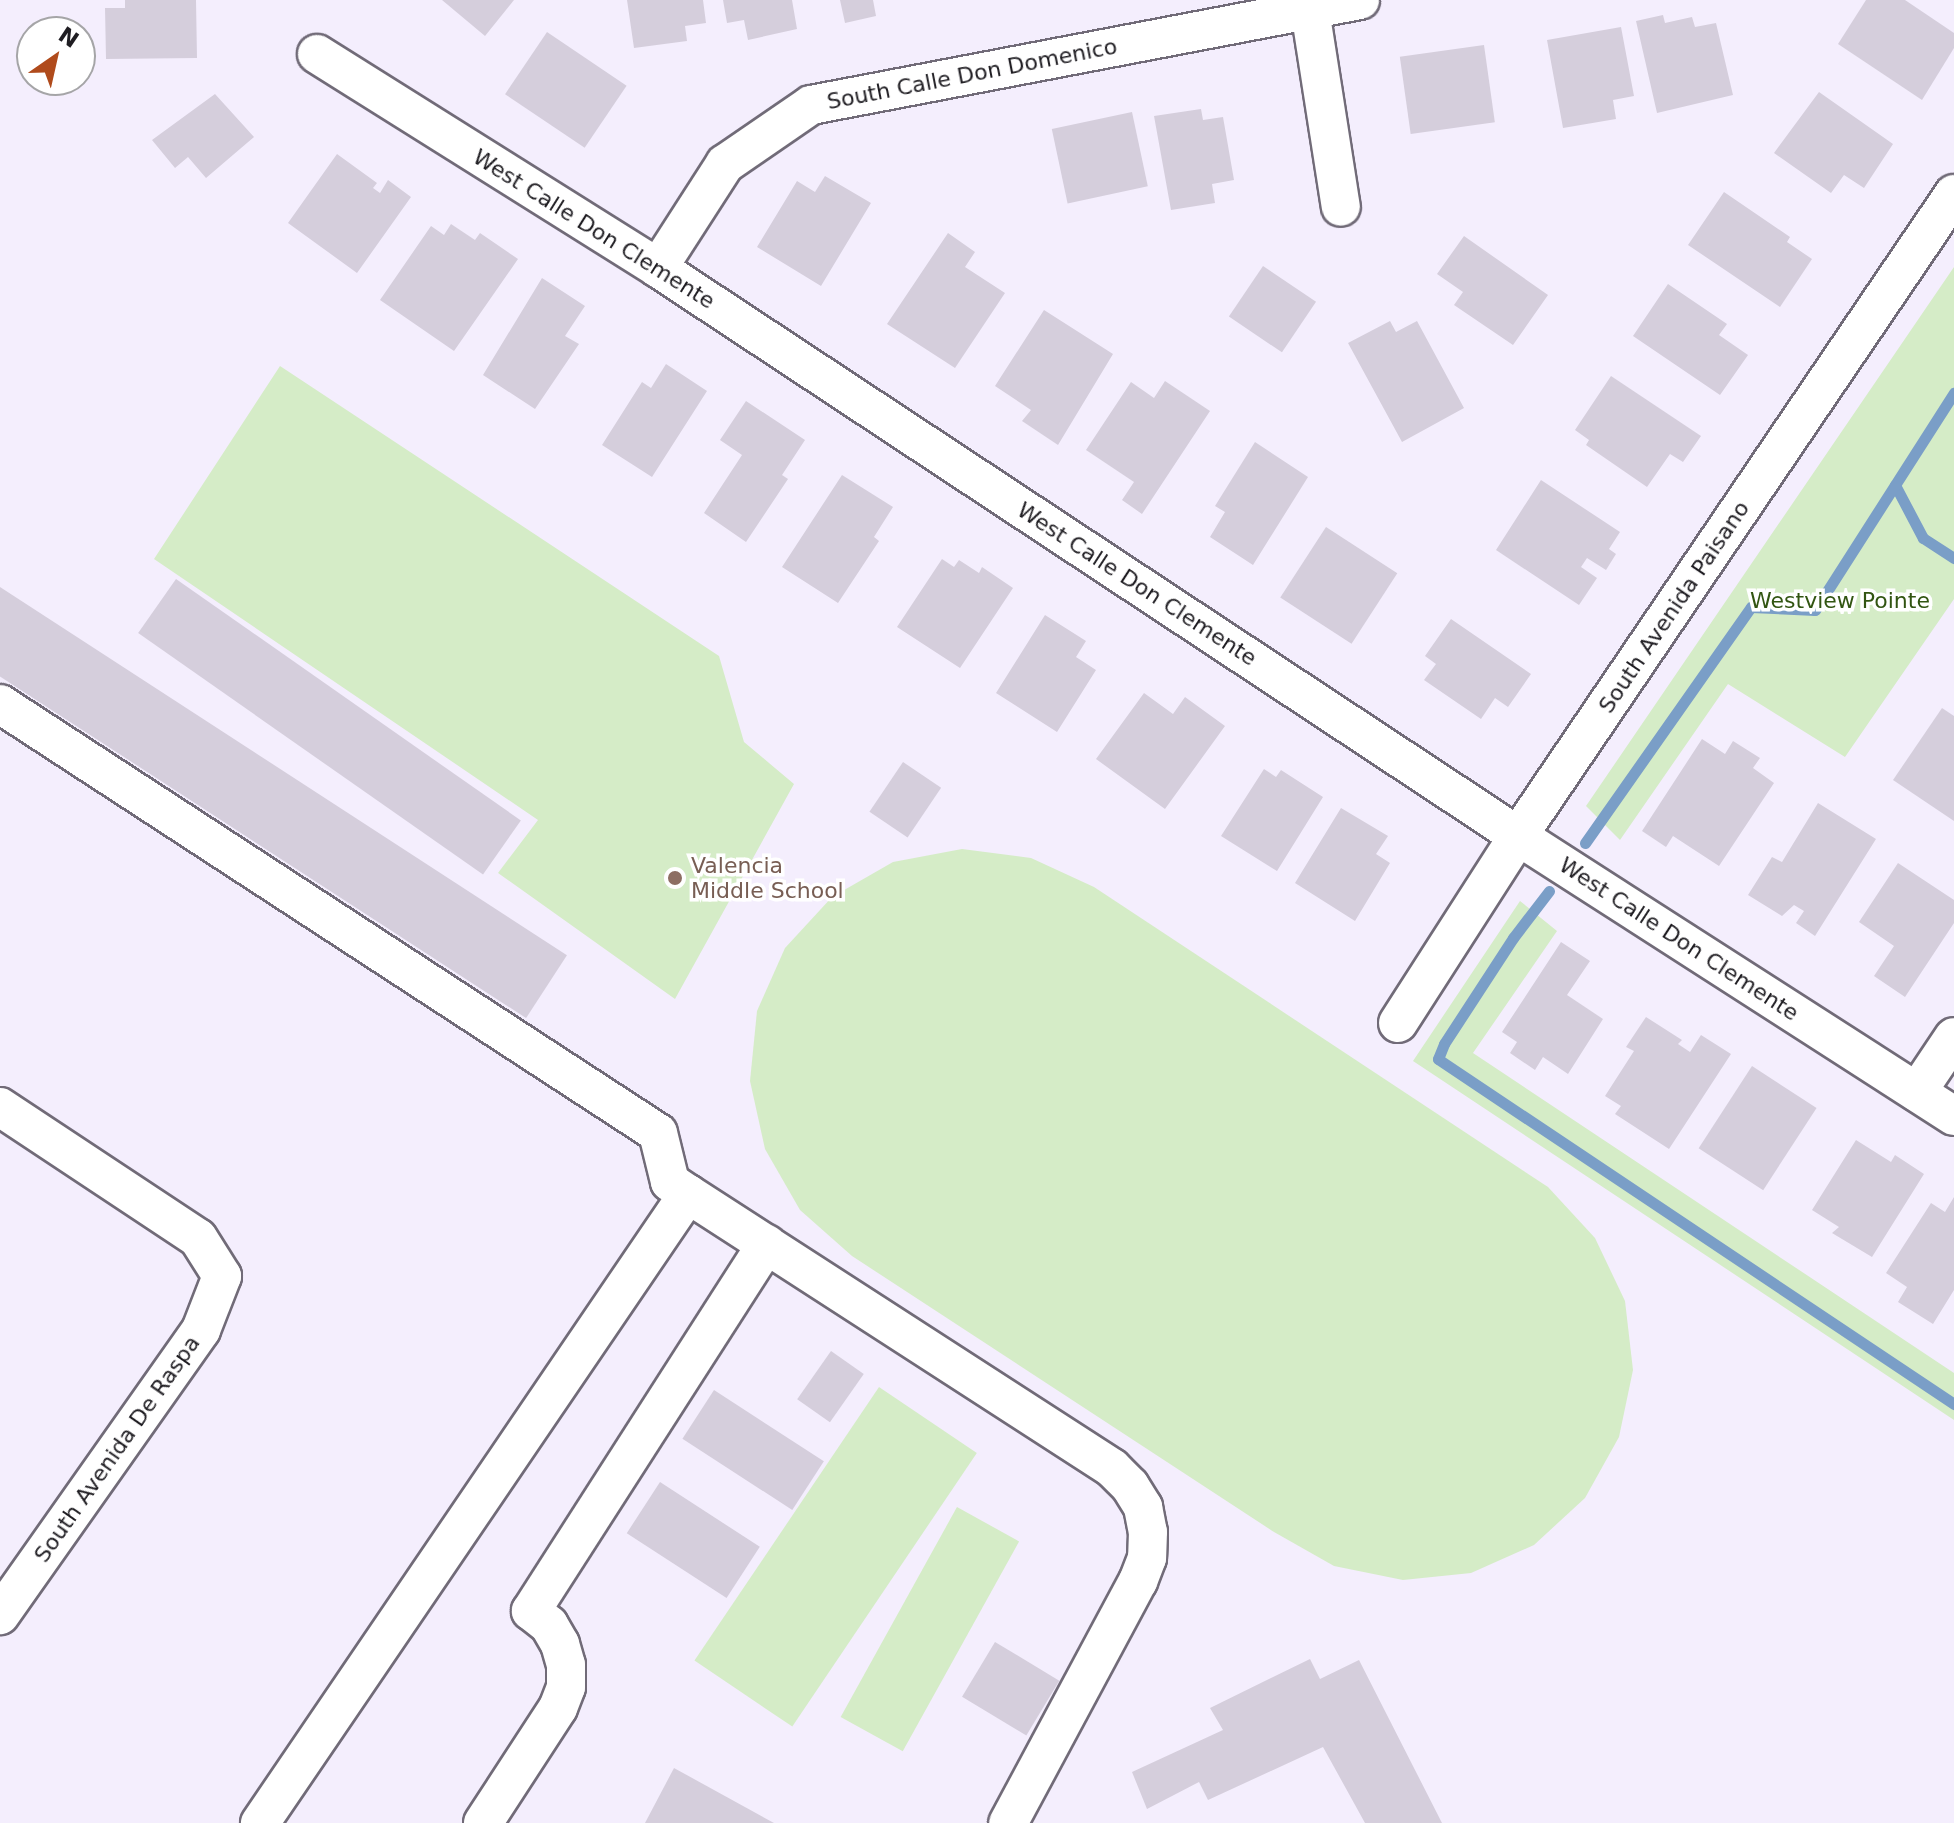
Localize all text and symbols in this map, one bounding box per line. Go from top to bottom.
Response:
north arrow [16,16,96,96]
text: N [54,22,83,53]
street label: South Calle Don Domenico [825,33,1119,115]
street label: West Calle Don Clemente [468,144,720,314]
street label: South Avenida Paisano [1593,496,1755,718]
street label: West Calle Don Clemente [1012,497,1262,671]
park label: Westview Pointe [1750,588,1930,614]
place label: Valencia Middle School [691,852,844,904]
street label: West Calle Don Clemente [1554,852,1804,1026]
marker: Valencia Middle School [666,869,684,887]
street label: South Avenida De Raspa [29,1331,205,1567]

